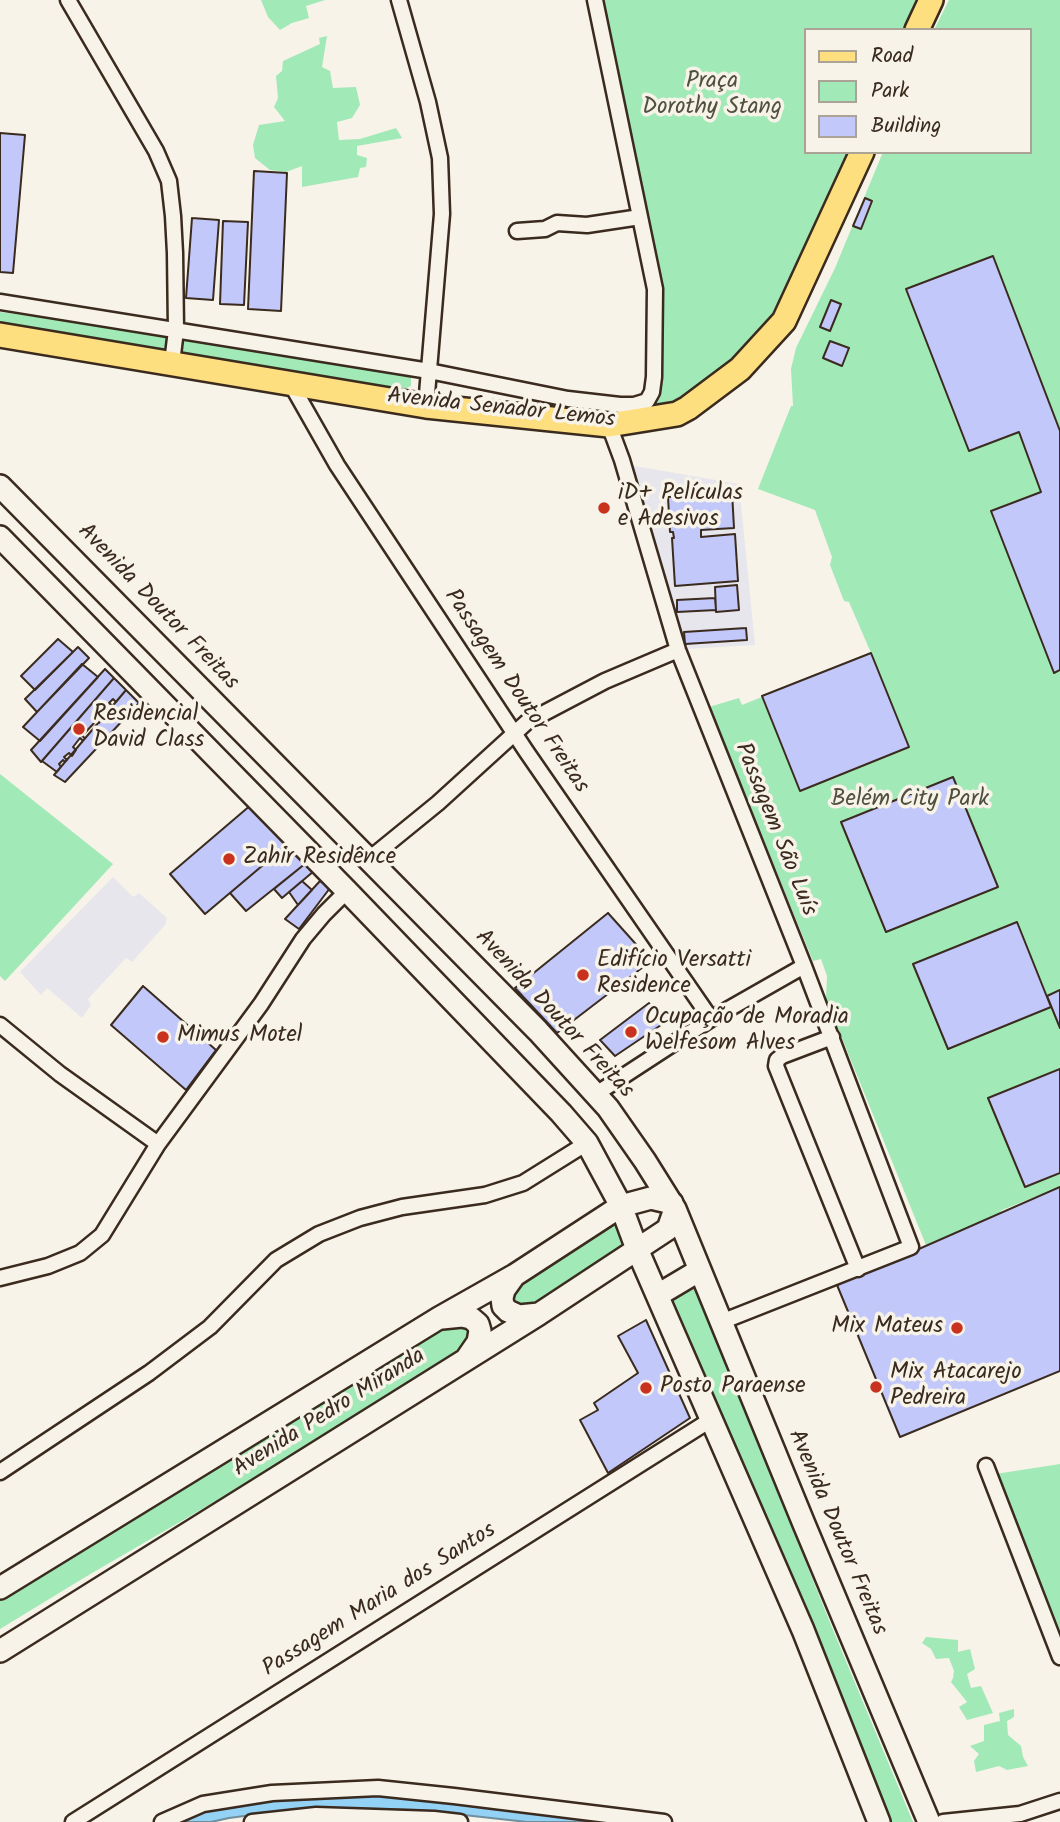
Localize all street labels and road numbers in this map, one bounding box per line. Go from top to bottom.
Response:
street label: Avenida Senador Lemos [386,384,616,436]
street label: Avenida Doutor Freitas [70,519,244,697]
street label: Passagem Doutor Freitas [436,585,594,799]
street label: Passagem São Luís [727,739,821,921]
street label: Avenida Doutor Freitas [468,925,638,1105]
street label: Avenida Pedro Miranda [229,1344,431,1484]
street label: Avenida Doutor Freitas [780,1426,892,1640]
street label: Passagem Maria dos Santos [258,1518,502,1684]

